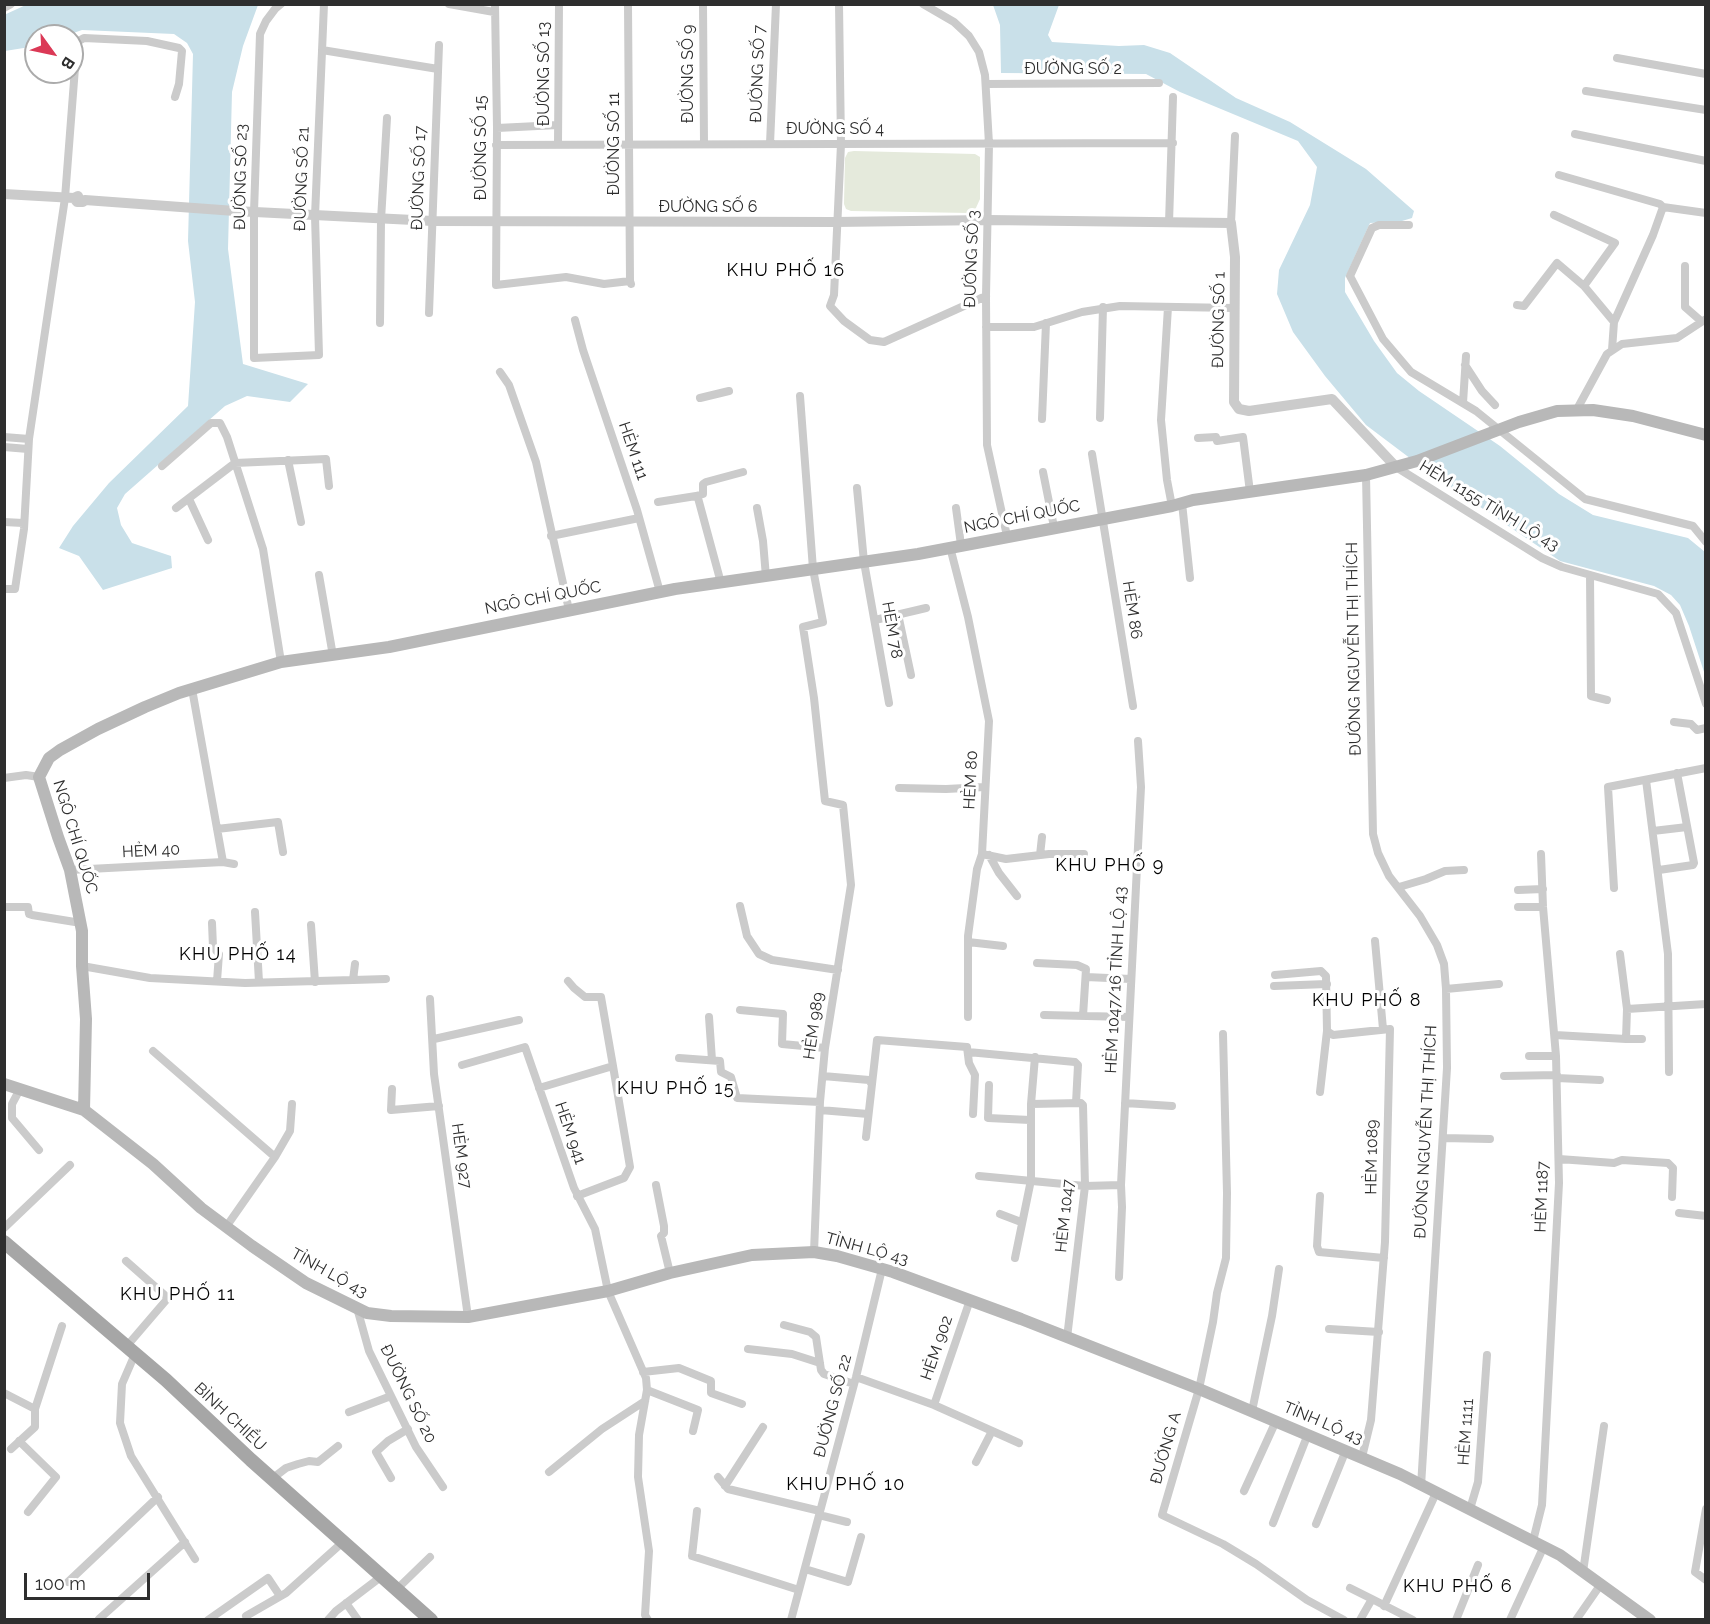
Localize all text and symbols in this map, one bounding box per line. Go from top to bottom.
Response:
street label: ĐƯỜNG SỐ 13 [534,22,554,126]
north arrow [24,24,84,84]
street label: ĐƯỜNG SỐ 9 [678,25,698,123]
street label: ĐƯỜNG SỐ 7 [747,25,769,123]
text: B [57,53,79,73]
street label: ĐƯỜNG SỐ 2 [1024,59,1122,79]
street label: ĐƯỜNG SỐ 11 [604,92,624,196]
street label: ĐƯỜNG SỐ 15 [471,96,491,200]
street label: ĐƯỜNG SỐ 4 [786,119,884,139]
street label: ĐƯỜNG SỐ 23 [230,124,252,230]
street label: ĐƯỜNG SỐ 17 [408,125,430,231]
street label: ĐƯỜNG SỐ 21 [291,126,313,232]
street label: ĐƯỜNG SỐ 6 [659,197,757,217]
street label: ĐƯỜNG SỐ 3 [961,210,983,308]
district label: KHU PHỐ 16 [726,260,846,282]
street label: ĐƯỜNG SỐ 1 [1209,272,1229,368]
street label: HẺM 111 [614,419,652,483]
street label: HẺM 1155 TỈNH LỘ 43 [1416,457,1562,555]
street label: NGÔ CHÍ QUỐC [962,496,1082,538]
street label: ĐƯỜNG NGUYỄN THỊ THÍCH [1343,542,1365,756]
street label: NGÔ CHÍ QUỐC [483,577,603,619]
street label: HẺM 86 [1118,579,1146,641]
street label: HẺM 78 [878,600,906,660]
street label: HẺM 80 [960,750,982,810]
street label: NGÔ CHÍ QUỐC [49,778,101,896]
street label: HẺM 40 [121,840,181,862]
district label: KHU PHỐ 9 [1055,855,1165,877]
street label: HẺM 1047/16 TỈNH LỘ 43 [1102,886,1130,1074]
district label: KHU PHỐ 14 [179,944,297,966]
district label: KHU PHỐ 8 [1312,990,1422,1012]
street label: HẺM 989 [800,991,828,1061]
street label: ĐƯỜNG NGUYỄN THỊ THÍCH [1411,1025,1441,1239]
district label: KHU PHỐ 15 [617,1078,735,1100]
street label: HẺM 941 [550,1099,590,1167]
street label: HẺM 1089 [1362,1119,1382,1195]
street label: HẺM 927 [447,1122,475,1190]
street label: HẺM 1187 [1531,1161,1553,1233]
street label: HẺM 1047 [1052,1178,1078,1254]
street label: TỈNH LỘ 43 [824,1229,910,1269]
street label: TỈNH LỘ 43 [287,1244,371,1302]
district label: KHU PHỐ 11 [120,1284,236,1306]
street label: HẺM 902 [917,1313,957,1383]
street label: ĐƯỜNG SỐ 20 [376,1342,440,1446]
street label: ĐƯỜNG SỐ 22 [810,1352,856,1460]
street label: BÌNH CHIỂU [190,1379,270,1455]
street label: TỈNH LỘ 43 [1280,1398,1366,1448]
street label: HẺM 1111 [1454,1398,1478,1466]
street label: ĐƯỜNG A [1147,1410,1185,1486]
district label: KHU PHỐ 10 [786,1474,906,1496]
scale bar [27,1561,153,1599]
text: 100 m [35,1573,86,1594]
district label: KHU PHỐ 6 [1403,1576,1513,1598]

